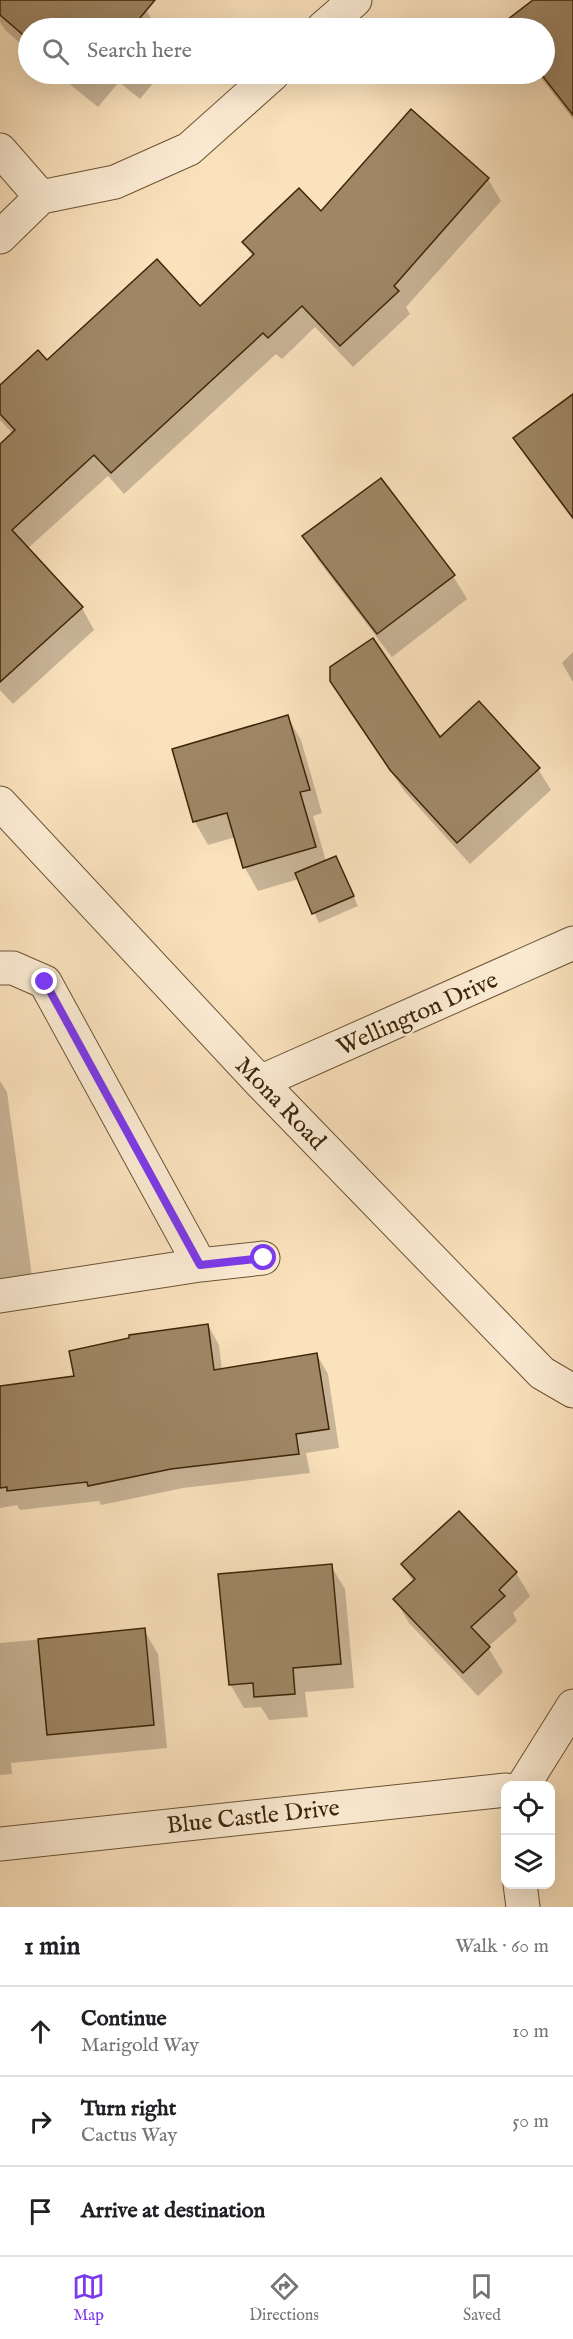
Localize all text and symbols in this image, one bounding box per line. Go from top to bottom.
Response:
search box [18,18,555,84]
icon: search [39,35,72,68]
text: Search here [87,37,192,65]
street label: Wellington Drive [332,965,503,1064]
route end [31,968,57,994]
street label: Mona Road [228,1051,332,1157]
route start [250,1244,276,1270]
map controls [501,1781,555,1889]
button: locate [501,1781,555,1835]
street label: Blue Castle Drive [165,1793,341,1842]
button: layers [501,1835,555,1889]
text: 1 min [24,1930,80,1963]
text: Walk · 60 m [455,1934,549,1959]
text: Continue [81,2005,167,2033]
icon: ahead [24,2015,57,2048]
text: 10 m [512,2019,549,2044]
text: Marigold Way [81,2033,199,2058]
text: Turn right [81,2095,176,2123]
icon: right [24,2105,57,2138]
text: 50 m [512,2109,549,2134]
text: Cactus Way [81,2123,177,2148]
icon: arrive [24,2195,57,2228]
text: Arrive at destination [81,2197,265,2225]
tab: Map [72,2270,105,2326]
tab: Directions [249,2270,319,2326]
tab: Saved [463,2270,501,2326]

